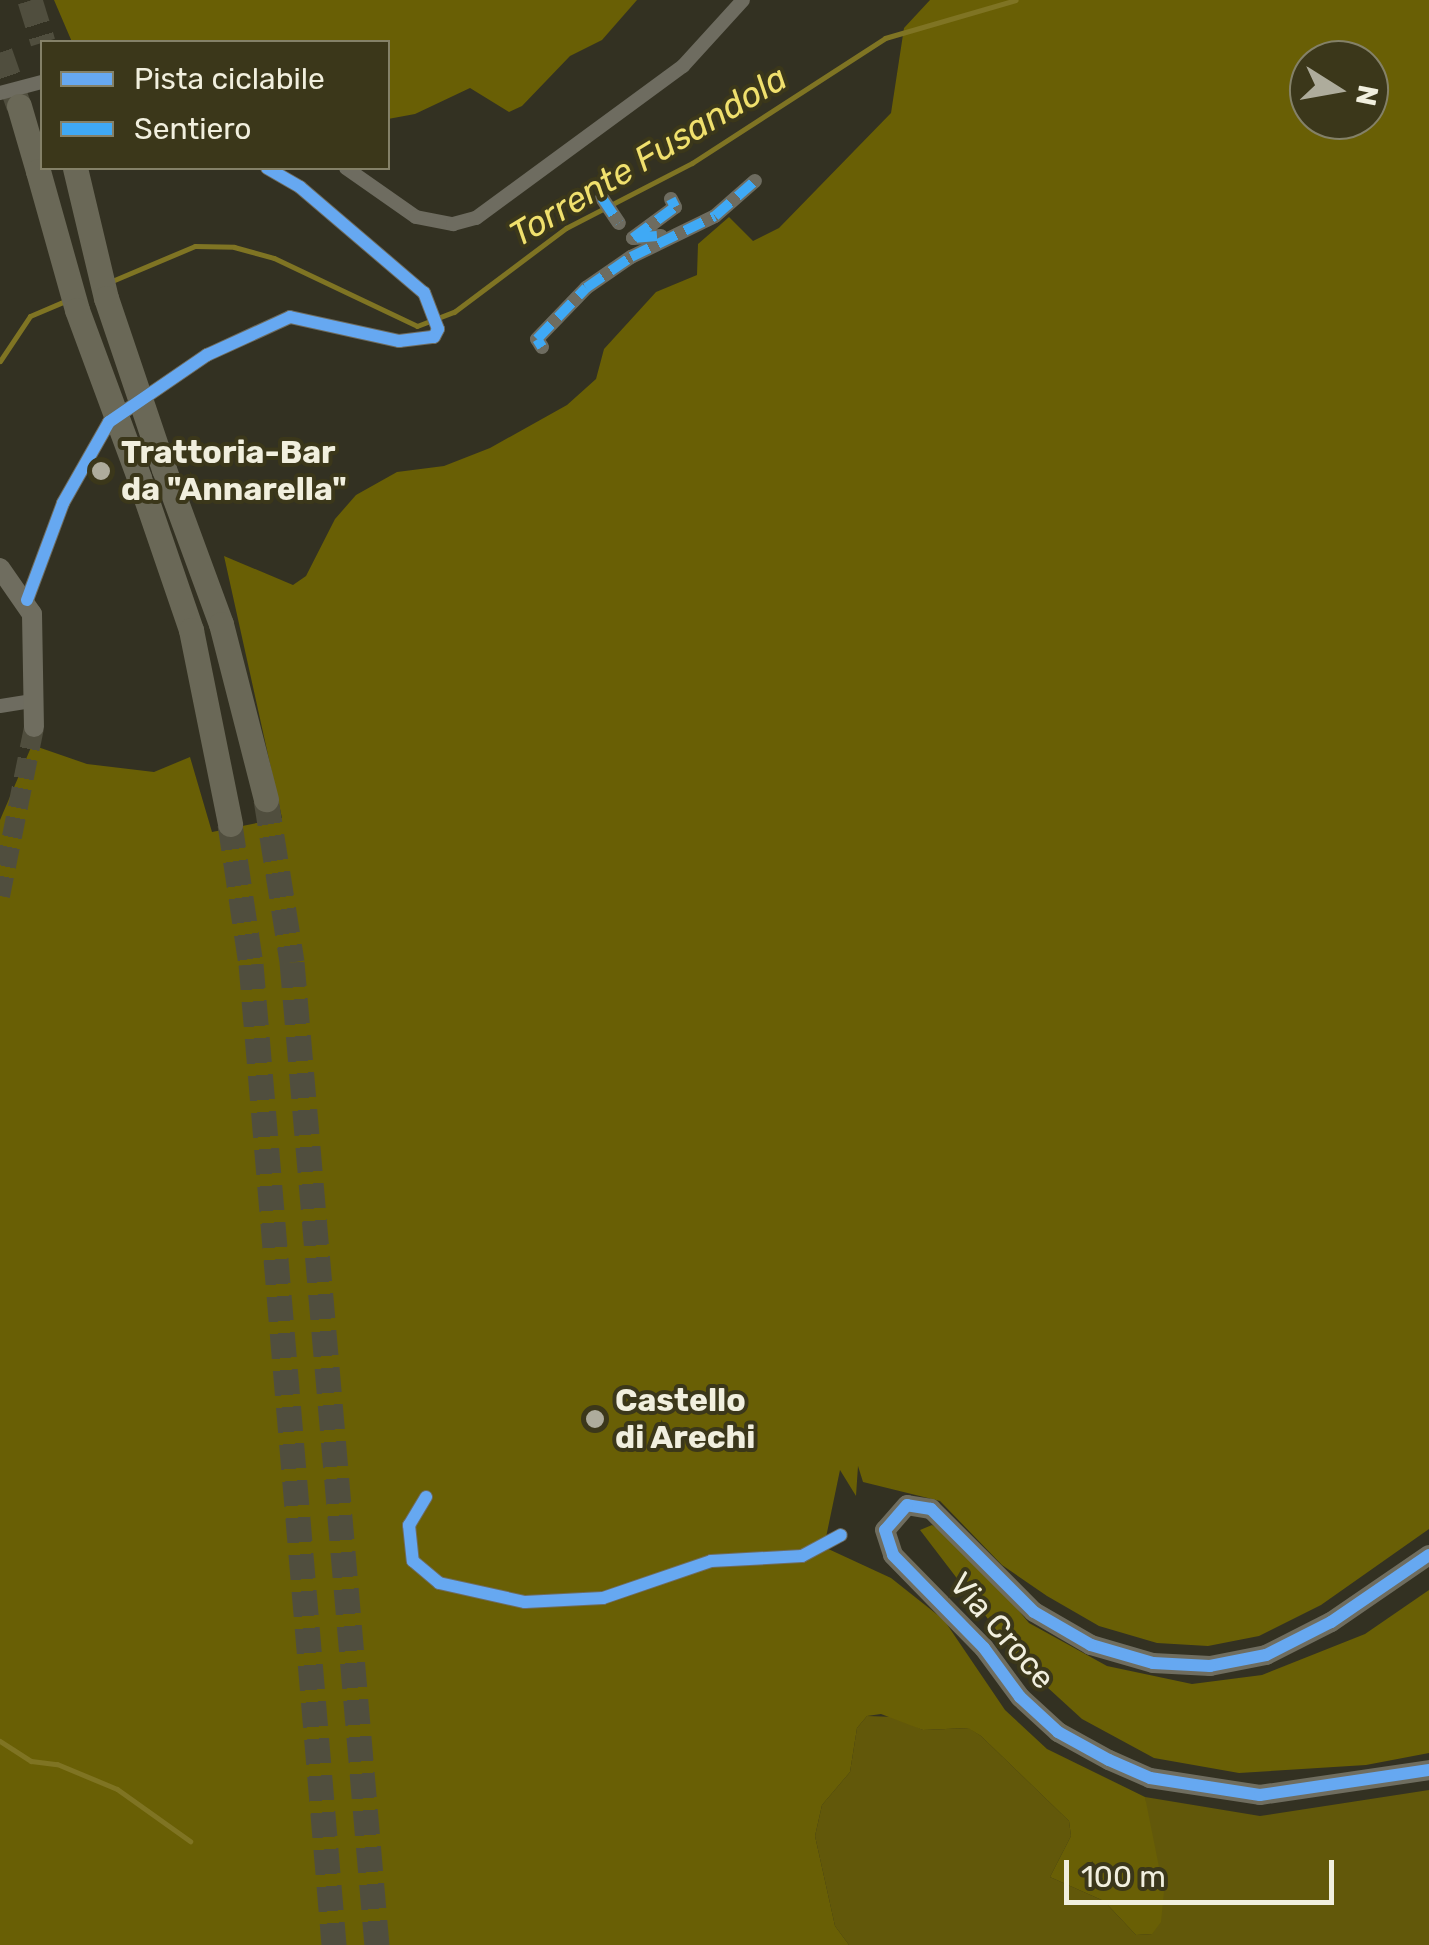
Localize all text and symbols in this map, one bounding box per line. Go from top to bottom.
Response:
legend [40,40,390,170]
north arrow [1289,40,1389,140]
water label: Torrente Fusandola [502,57,794,255]
text: Pista ciclabile [134,61,325,97]
text: N [1349,82,1385,108]
text: Sentiero [134,111,252,147]
place label: Trattoria-Bar da "Annarella" [121,434,347,509]
marker: Trattoria-Bar da "Annarella" [90,460,112,482]
place label: Castello di Arechi [615,1382,756,1457]
marker: Castello di Arechi [584,1408,606,1430]
street label: Via Croce [941,1565,1063,1697]
scale bar [1069,1840,1339,1902]
text: 100 m [1081,1859,1166,1895]

